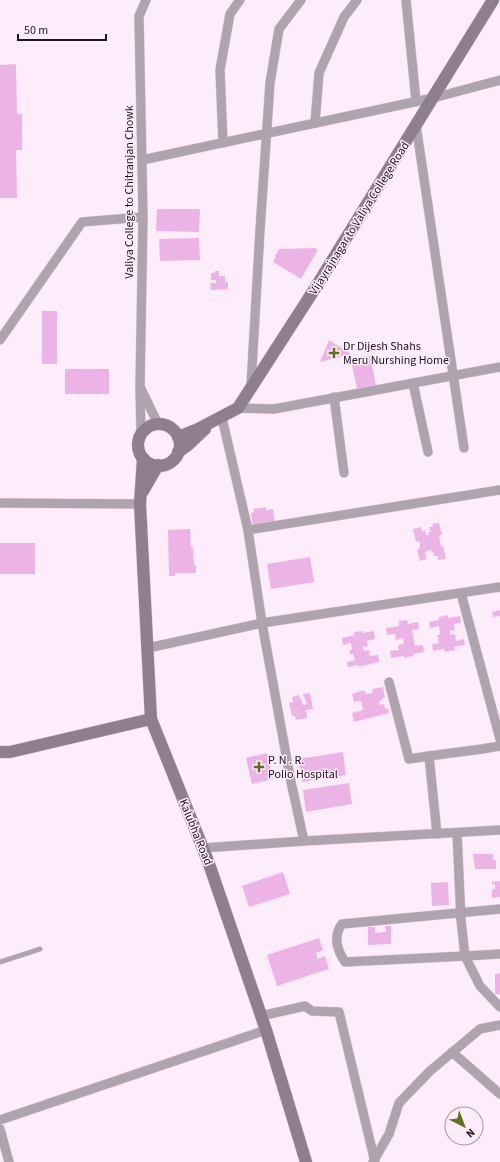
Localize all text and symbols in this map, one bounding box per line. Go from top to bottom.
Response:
scale bar [18,16,106,42]
text: 50 m [24,22,48,39]
street label: Valiya College to Chitranjan Chowk [121,105,138,279]
street label: Vijayrajnagar to Valiya College Road [305,138,414,298]
place label: Dr Dijesh Shahs Meru Nurshing Home [343,338,449,369]
marker: Dr Dijesh Shahs Meru Nurshing Home [328,347,340,359]
place label: P. N . R. Polio Hospital [268,752,338,783]
marker: P. N . R. Polio Hospital [253,761,265,773]
street label: Kalubha Road [175,797,217,868]
north arrow [444,1106,484,1146]
text: N [463,1125,478,1141]

